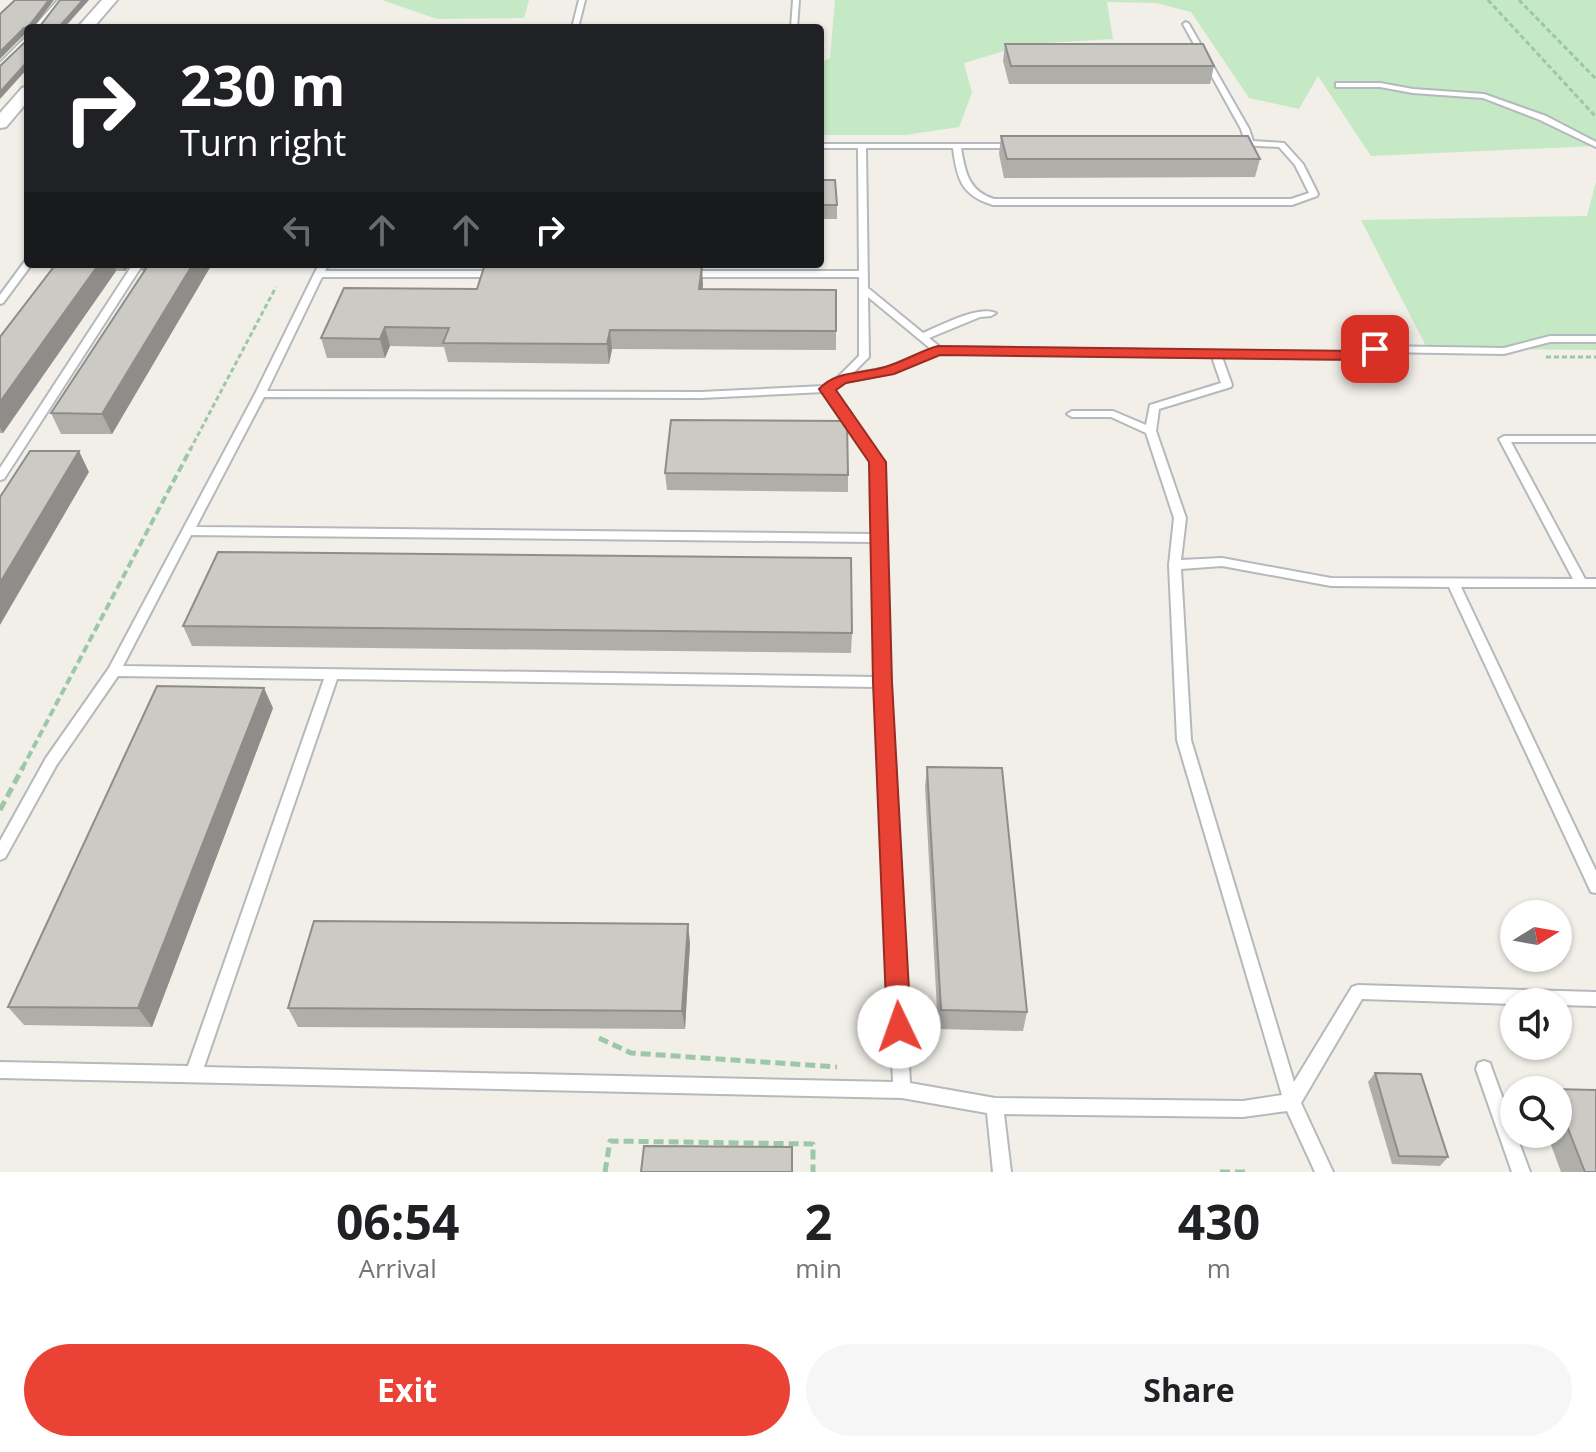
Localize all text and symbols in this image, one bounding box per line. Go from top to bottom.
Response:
text: 230 m [180,46,346,122]
icon: right [48,56,152,160]
text: Turn right [180,118,346,167]
icon: left [276,208,320,252]
icon: ahead [360,208,404,252]
icon: ahead [444,208,488,252]
icon: right [528,208,572,252]
pin [1341,315,1409,383]
icon: arrive [1353,327,1397,371]
north arrow [1500,900,1572,972]
map controls [1500,900,1572,1148]
position arrow [857,985,941,1069]
button: sound [1500,988,1572,1060]
button: search [1500,1076,1572,1148]
text: 06:54 [336,1189,459,1254]
text: 2 [805,1189,832,1254]
text: 430 [1178,1189,1260,1254]
text: Arrival [358,1250,437,1286]
text: min [795,1250,842,1286]
text: m [1207,1250,1231,1286]
button: Exit [24,1344,790,1436]
button: Share [806,1344,1572,1436]

